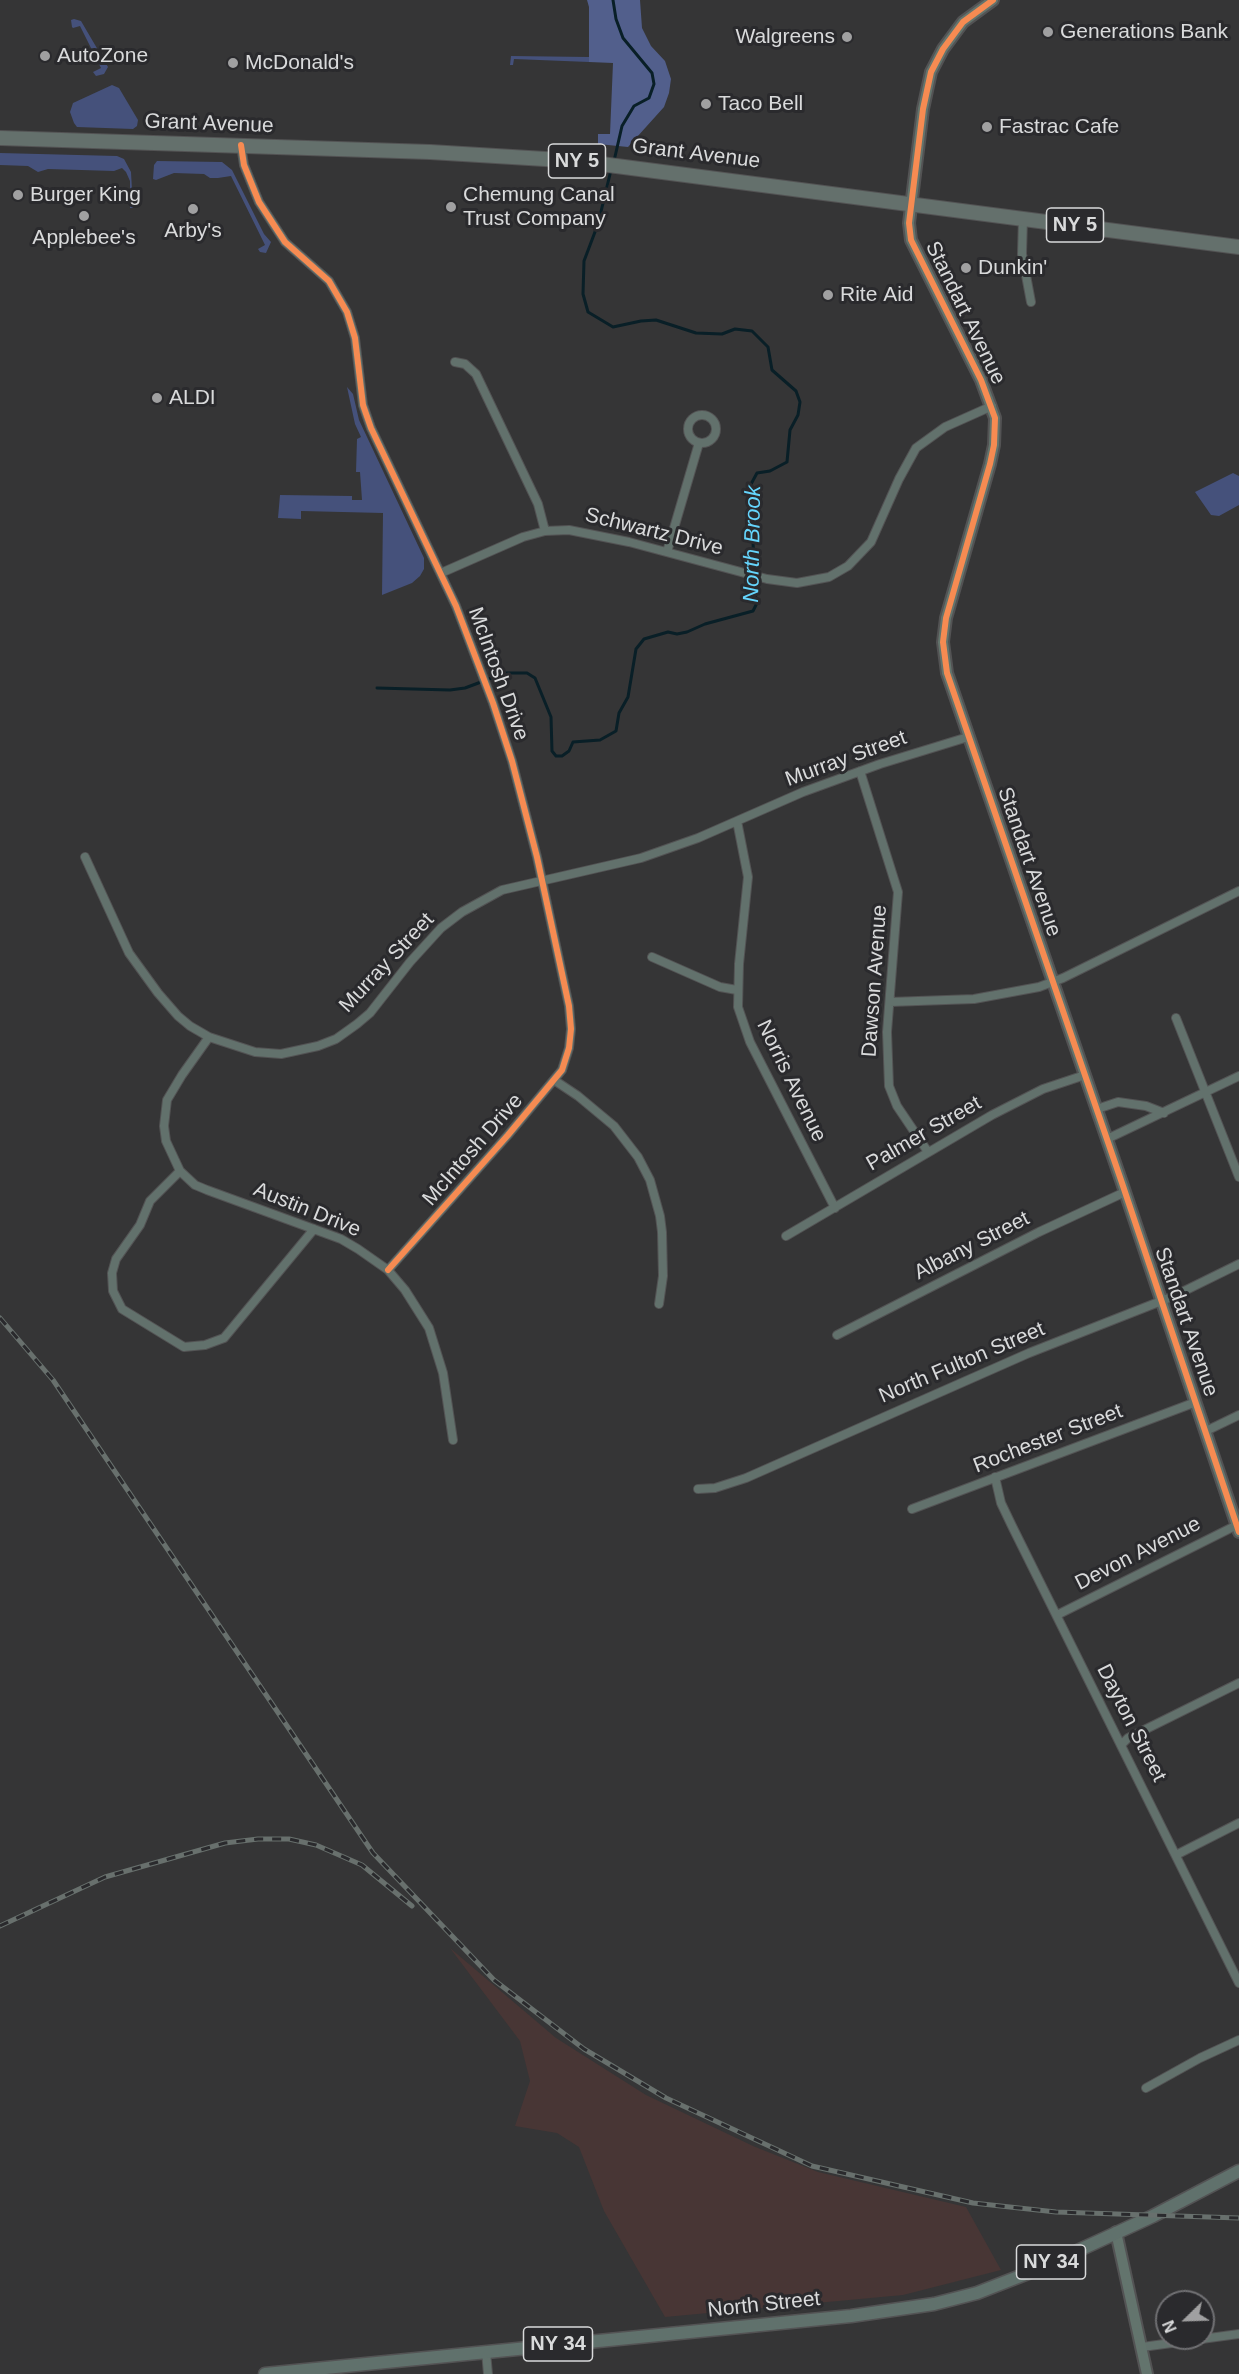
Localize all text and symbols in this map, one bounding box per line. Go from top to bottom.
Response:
place label: Generations Bank [1060,19,1228,45]
place label: Walgreens [735,24,835,50]
marker: Generations Bank [1041,25,1055,39]
marker: Walgreens [840,30,854,44]
place label: AutoZone [57,43,148,69]
marker: AutoZone [38,49,52,63]
place label: McDonald's [245,50,354,76]
marker: McDonald's [226,56,240,70]
place label: Taco Bell [718,91,803,117]
marker: Taco Bell [699,97,713,111]
street label: Grant Avenue [144,109,274,139]
place label: Fastrac Cafe [999,114,1119,140]
marker: Fastrac Cafe [980,120,994,134]
street label: Grant Avenue [630,134,762,174]
road number: NY 5 [548,144,606,178]
place label: Burger King [30,182,141,208]
place label: Chemung Canal Trust Company [463,182,615,232]
marker: Burger King [11,188,25,202]
marker: Chemung Canal Trust Company [444,200,458,214]
marker: Arby's [186,202,200,216]
road number: NY 5 [1046,208,1104,242]
marker: Applebee's [77,209,91,223]
place label: Arby's [164,218,222,244]
place label: Applebee's [32,225,136,251]
street label: Standart Avenue [919,237,1011,389]
place label: Dunkin' [978,255,1047,281]
marker: Dunkin' [959,261,973,275]
place label: Rite Aid [840,282,914,308]
marker: Rite Aid [821,288,835,302]
place label: ALDI [169,385,216,411]
marker: ALDI [150,391,164,405]
water label: North Brook [739,485,767,603]
street label: Schwartz Drive [582,503,726,561]
street label: McIntosh Drive [462,604,534,744]
street label: Murray Street [782,725,910,793]
street label: Standart Avenue [992,784,1066,940]
street label: Dawson Avenue [857,904,893,1058]
street label: Murray Street [334,908,440,1018]
street label: Norris Avenue [751,1016,831,1146]
street label: McIntosh Drive [418,1089,528,1211]
street label: Palmer Street [862,1091,986,1177]
street label: Austin Drive [250,1177,364,1243]
street label: Albany Street [910,1206,1034,1286]
street label: Standart Avenue [1149,1244,1223,1400]
street label: North Fulton Street [875,1317,1049,1409]
street label: Rochester Street [970,1399,1126,1479]
street label: Devon Avenue [1071,1512,1205,1596]
street label: Dayton Street [1091,1660,1171,1786]
road number: NY 34 [1016,2245,1086,2279]
street label: North Street [706,2287,822,2323]
north arrow [1155,2290,1215,2350]
text: N [1160,2318,1180,2335]
road number: NY 34 [524,2327,592,2361]

